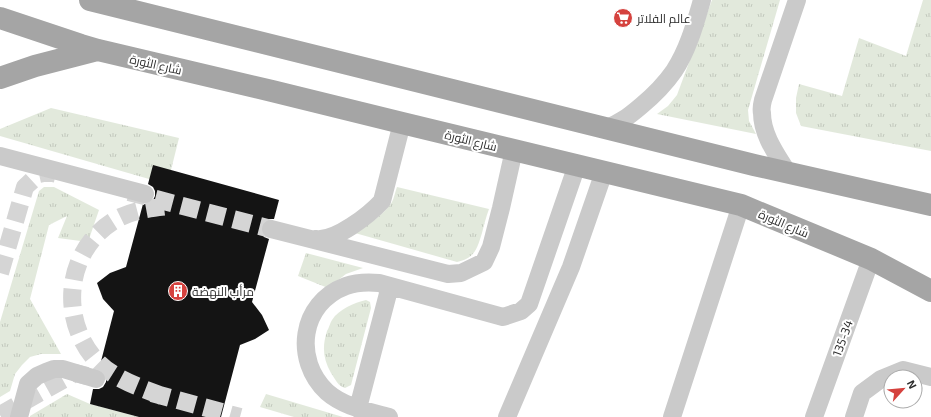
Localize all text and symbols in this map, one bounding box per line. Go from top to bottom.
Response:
supermarket icon: عالم الفلاتر [612,7,634,29]
place label: عالم الفلاتر [636,11,691,27]
street label: شارع الثورة [128,51,184,79]
street label: شارع الثورة [443,127,499,155]
street label: شارع الثورة [756,206,811,242]
building icon: مرأب النهضة [167,280,189,302]
place label: مرأب النهضة [192,284,254,299]
street label: 135-34 [829,318,855,358]
north arrow [883,369,923,409]
text: N [905,378,920,391]

